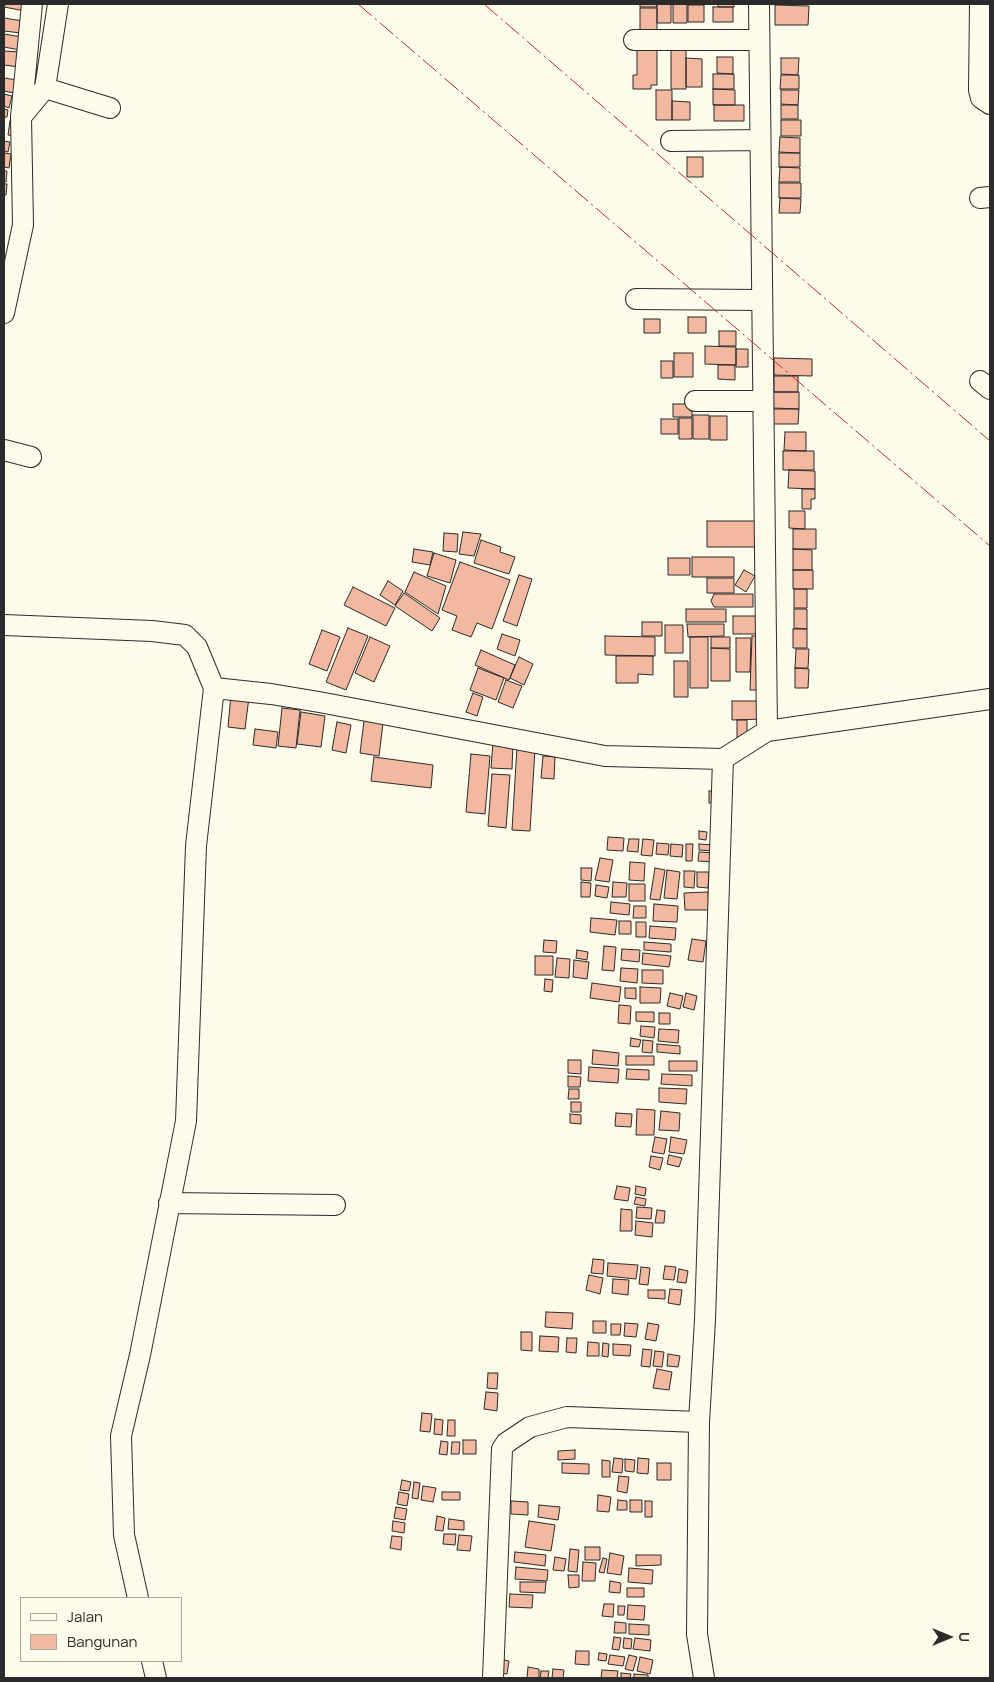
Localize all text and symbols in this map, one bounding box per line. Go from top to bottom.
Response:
legend [20,1597,182,1662]
text: Jalan [67,1606,103,1627]
north arrow [924,1612,974,1662]
text: Bangunan [67,1631,137,1652]
text: U [955,1632,974,1642]

